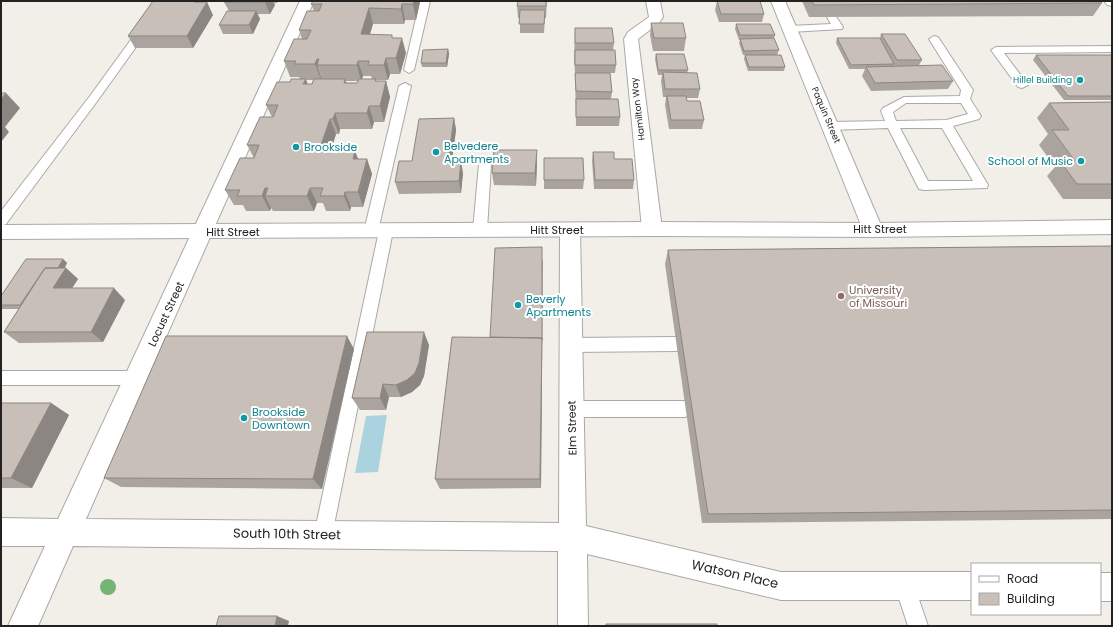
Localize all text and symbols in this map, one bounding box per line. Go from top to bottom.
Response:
place label: Hillel Building [1013,74,1072,86]
marker: Hillel Building [1075,75,1085,85]
street label: Hamilton Way [628,77,648,141]
street label: Paquin Street [809,85,843,145]
place label: Belvedere Apartments [444,138,510,167]
place label: Brookside [304,139,357,155]
marker: Brookside [291,142,301,152]
marker: Belvedere Apartments [431,147,441,157]
place label: School of Music [988,153,1073,169]
marker: School of Music [1076,156,1086,166]
street label: Hitt Street [853,221,907,237]
street label: Hitt Street [530,222,584,238]
street label: Hitt Street [206,224,260,240]
street label: Locust Street [144,279,188,349]
place label: University of Missouri [849,282,907,311]
place label: Beverly Apartments [526,291,592,320]
marker: University of Missouri [836,291,846,301]
marker: Beverly Apartments [513,300,523,310]
street label: Elm Street [564,400,580,456]
place label: Brookside Downtown [252,404,310,433]
marker: Brookside Downtown [239,413,249,423]
street label: South 10th Street [233,524,341,544]
street label: Watson Place [690,555,780,593]
legend [971,563,1101,615]
text: Road [1007,570,1038,587]
text: Building [1007,590,1055,607]

